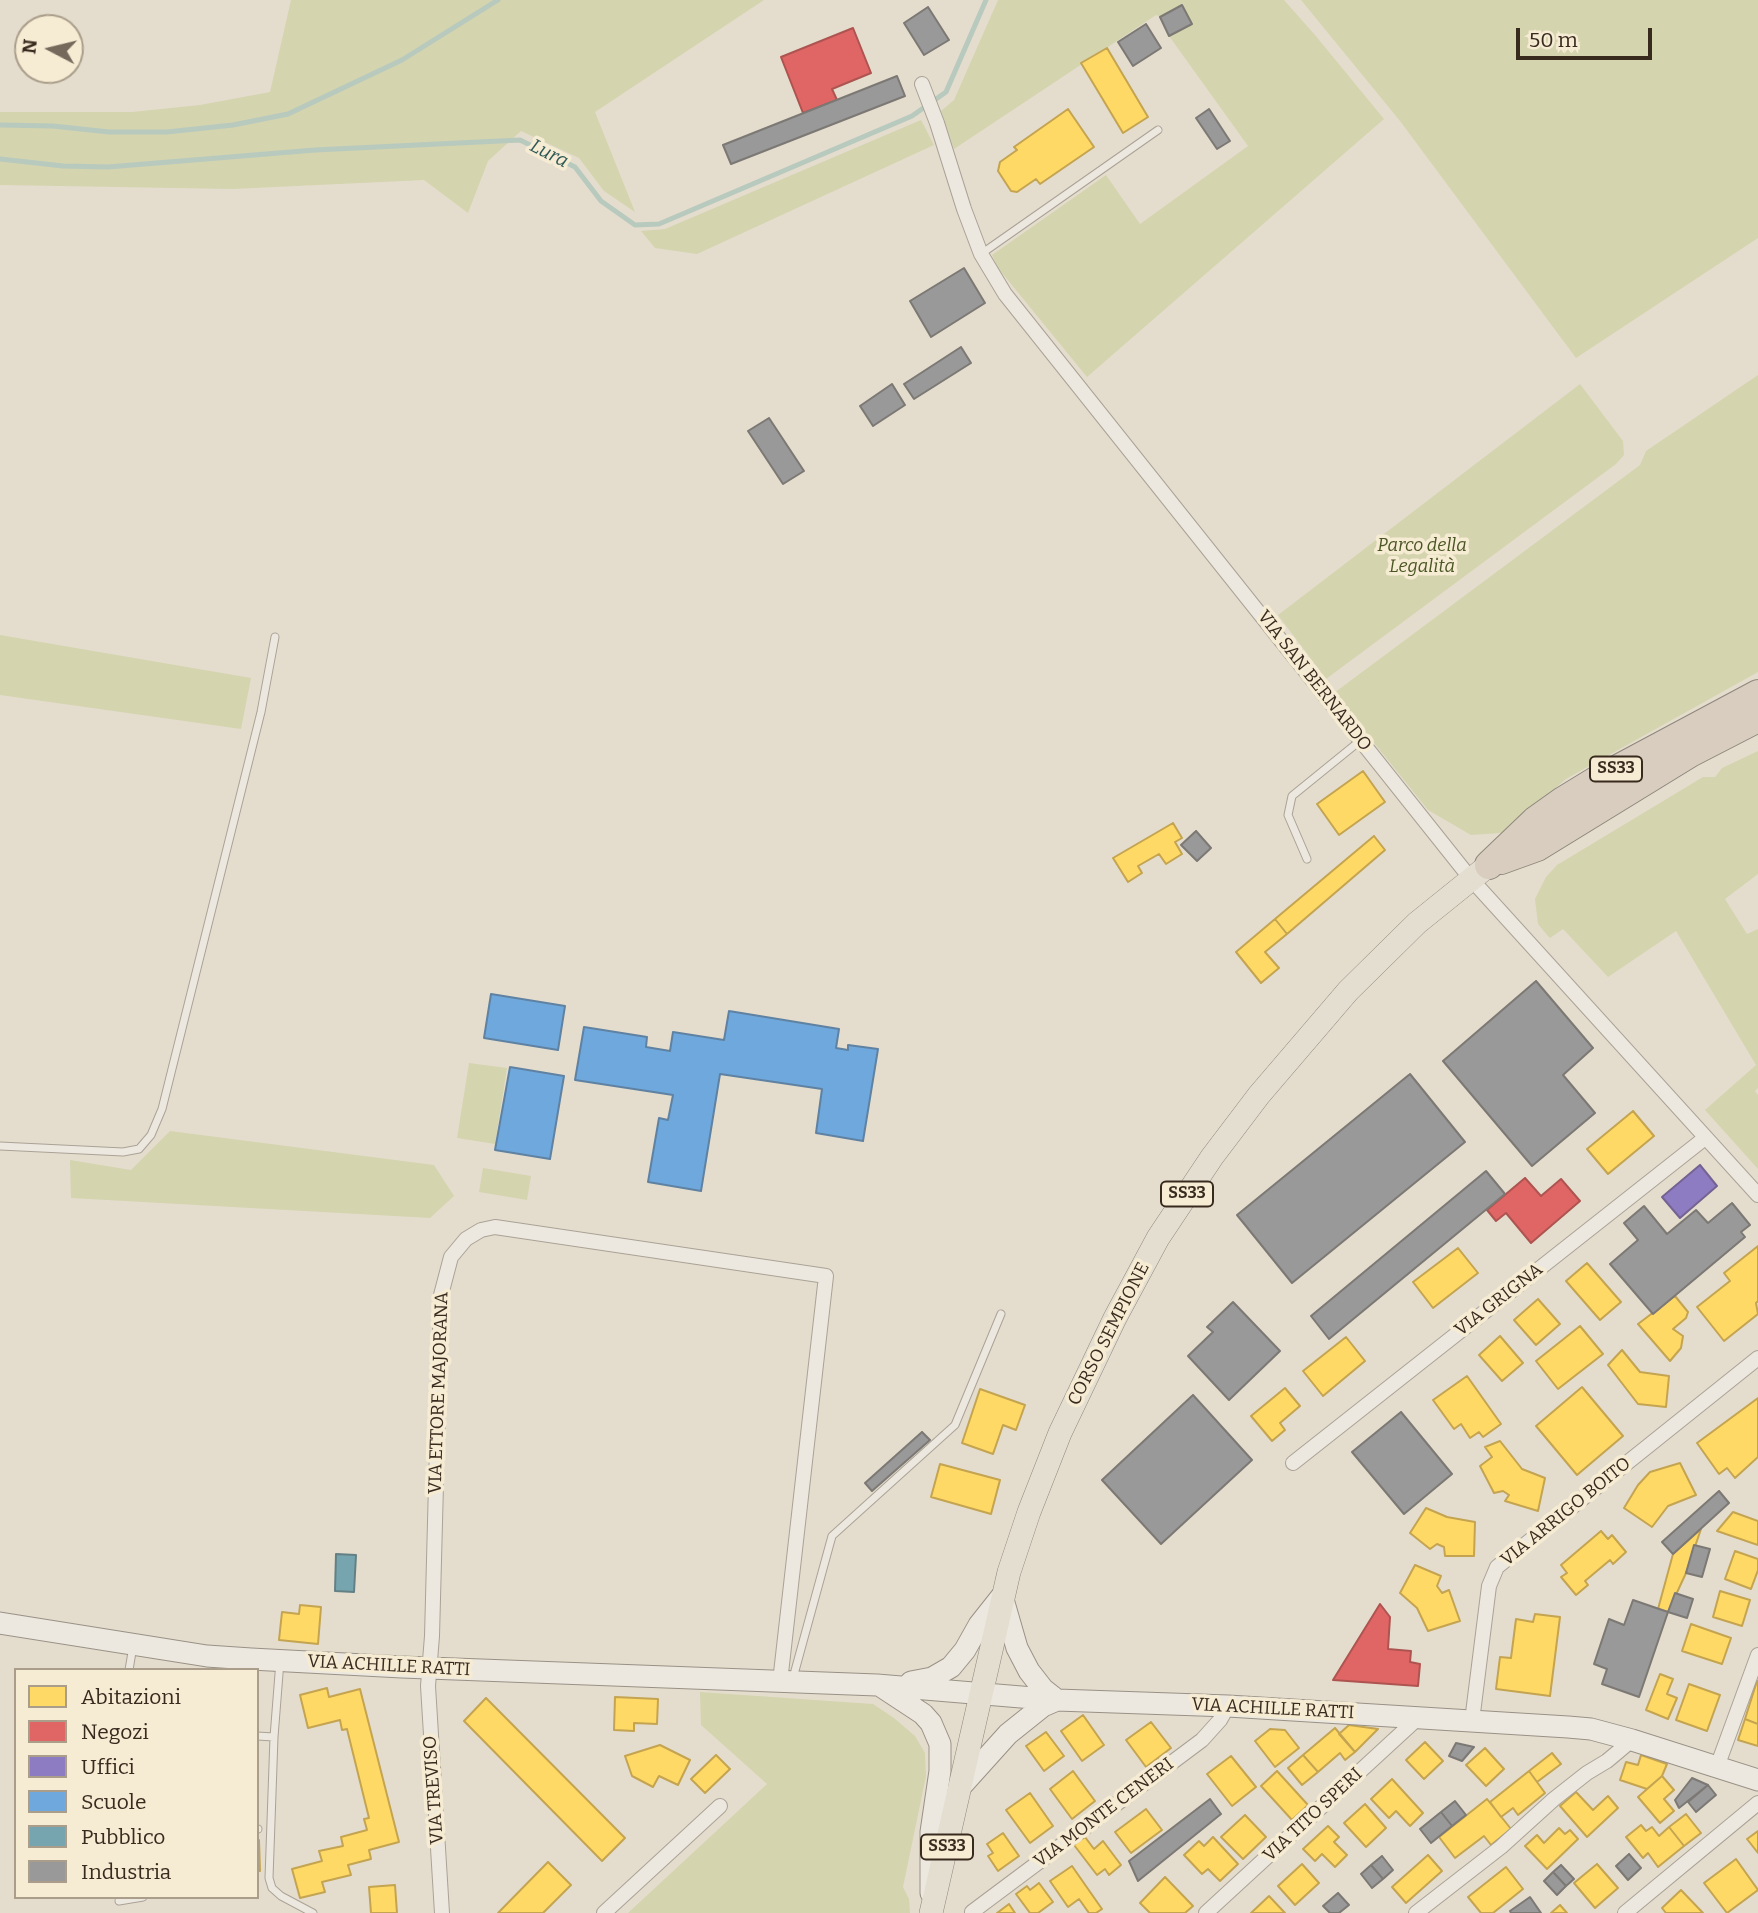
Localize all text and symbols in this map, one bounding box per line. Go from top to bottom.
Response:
north arrow [14,14,84,84]
scale bar [1520,14,1656,58]
text: 50 m [1529,27,1578,53]
text: N [17,38,42,55]
water label: Lura [526,135,572,173]
park label: Parco della Legalità [1377,535,1467,578]
street label: VIA SAN BERNARDO [1252,606,1376,756]
road number: SS33 [1590,756,1642,782]
road number: SS33 [1161,1182,1213,1206]
street label: CORSO SEMPIONE [1064,1259,1154,1409]
street label: VIA GRIGNA [1451,1259,1547,1341]
street label: VIA ETTORE MAJORANA [425,1291,453,1495]
street label: VIA ARRIGO BOITO [1497,1453,1635,1571]
street label: VIA ACHILLE RATTI [307,1651,471,1681]
legend [14,1668,259,1899]
text: Abitazioni [81,1684,181,1710]
street label: VIA ACHILLE RATTI [1191,1694,1355,1724]
text: Negozi [81,1719,149,1745]
street label: VIA TREVISO [419,1735,449,1845]
text: Uffici [81,1754,135,1780]
street label: VIA MONTE CENERI [1030,1754,1178,1872]
street label: VIA TITO SPERI [1259,1764,1367,1866]
text: Scuole [81,1789,146,1815]
text: Pubblico [81,1824,165,1850]
road number: SS33 [921,1834,973,1859]
text: Industria [81,1859,171,1885]

